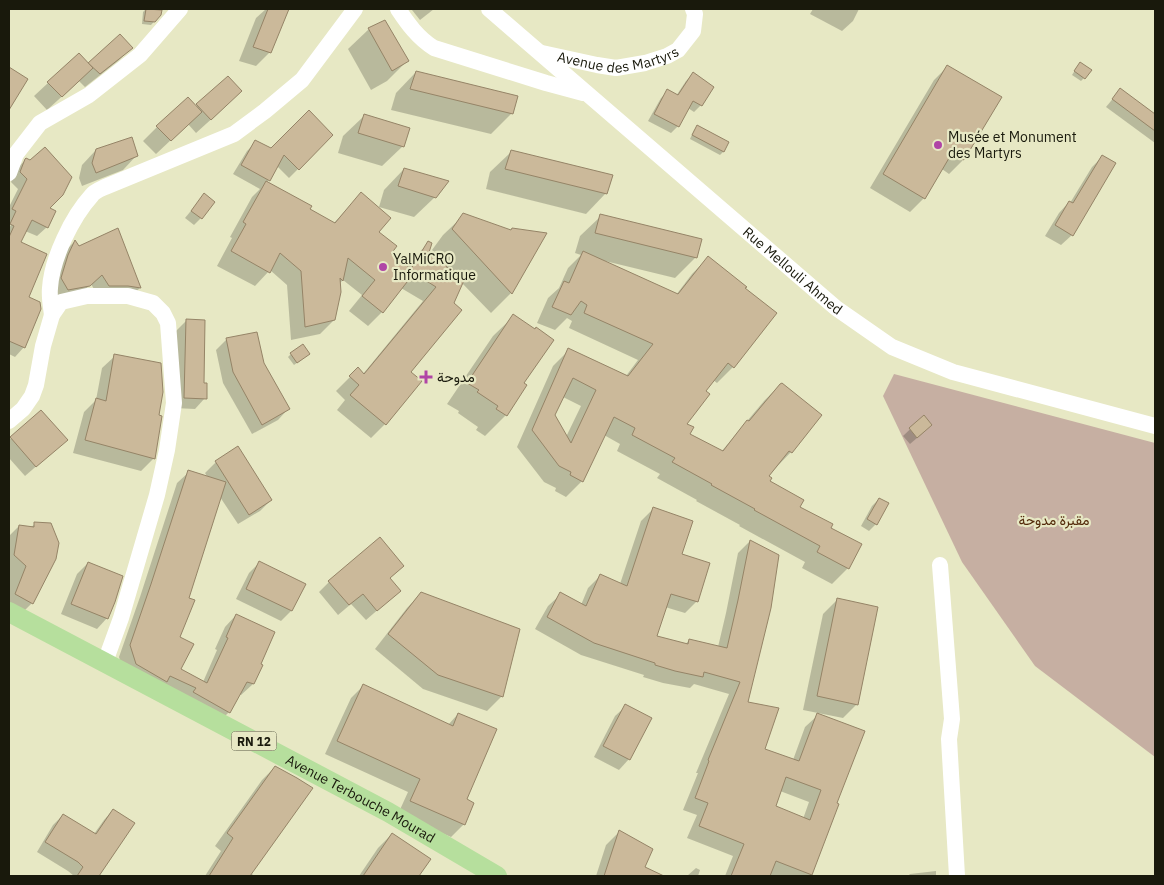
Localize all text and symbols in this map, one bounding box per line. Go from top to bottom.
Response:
street label: Avenue des Martyrs [556,42,682,77]
place label: Musée et Monument des Martyrs [948,128,1077,162]
marker: Musée et Monument des Martyrs [932,139,944,151]
street label: Rue Mellouli Ahmed [739,223,846,319]
place label: YalMiCRO Informatique [393,250,476,284]
marker: YalMiCRO Informatique [377,261,389,273]
place label: مدوحة [437,368,475,386]
marker: مدوحة [419,370,433,384]
park label: مقبرة مدوحة [1018,511,1090,529]
road number: RN 12 [232,731,276,750]
street label: Avenue Terbouche Mourad [283,751,439,847]

